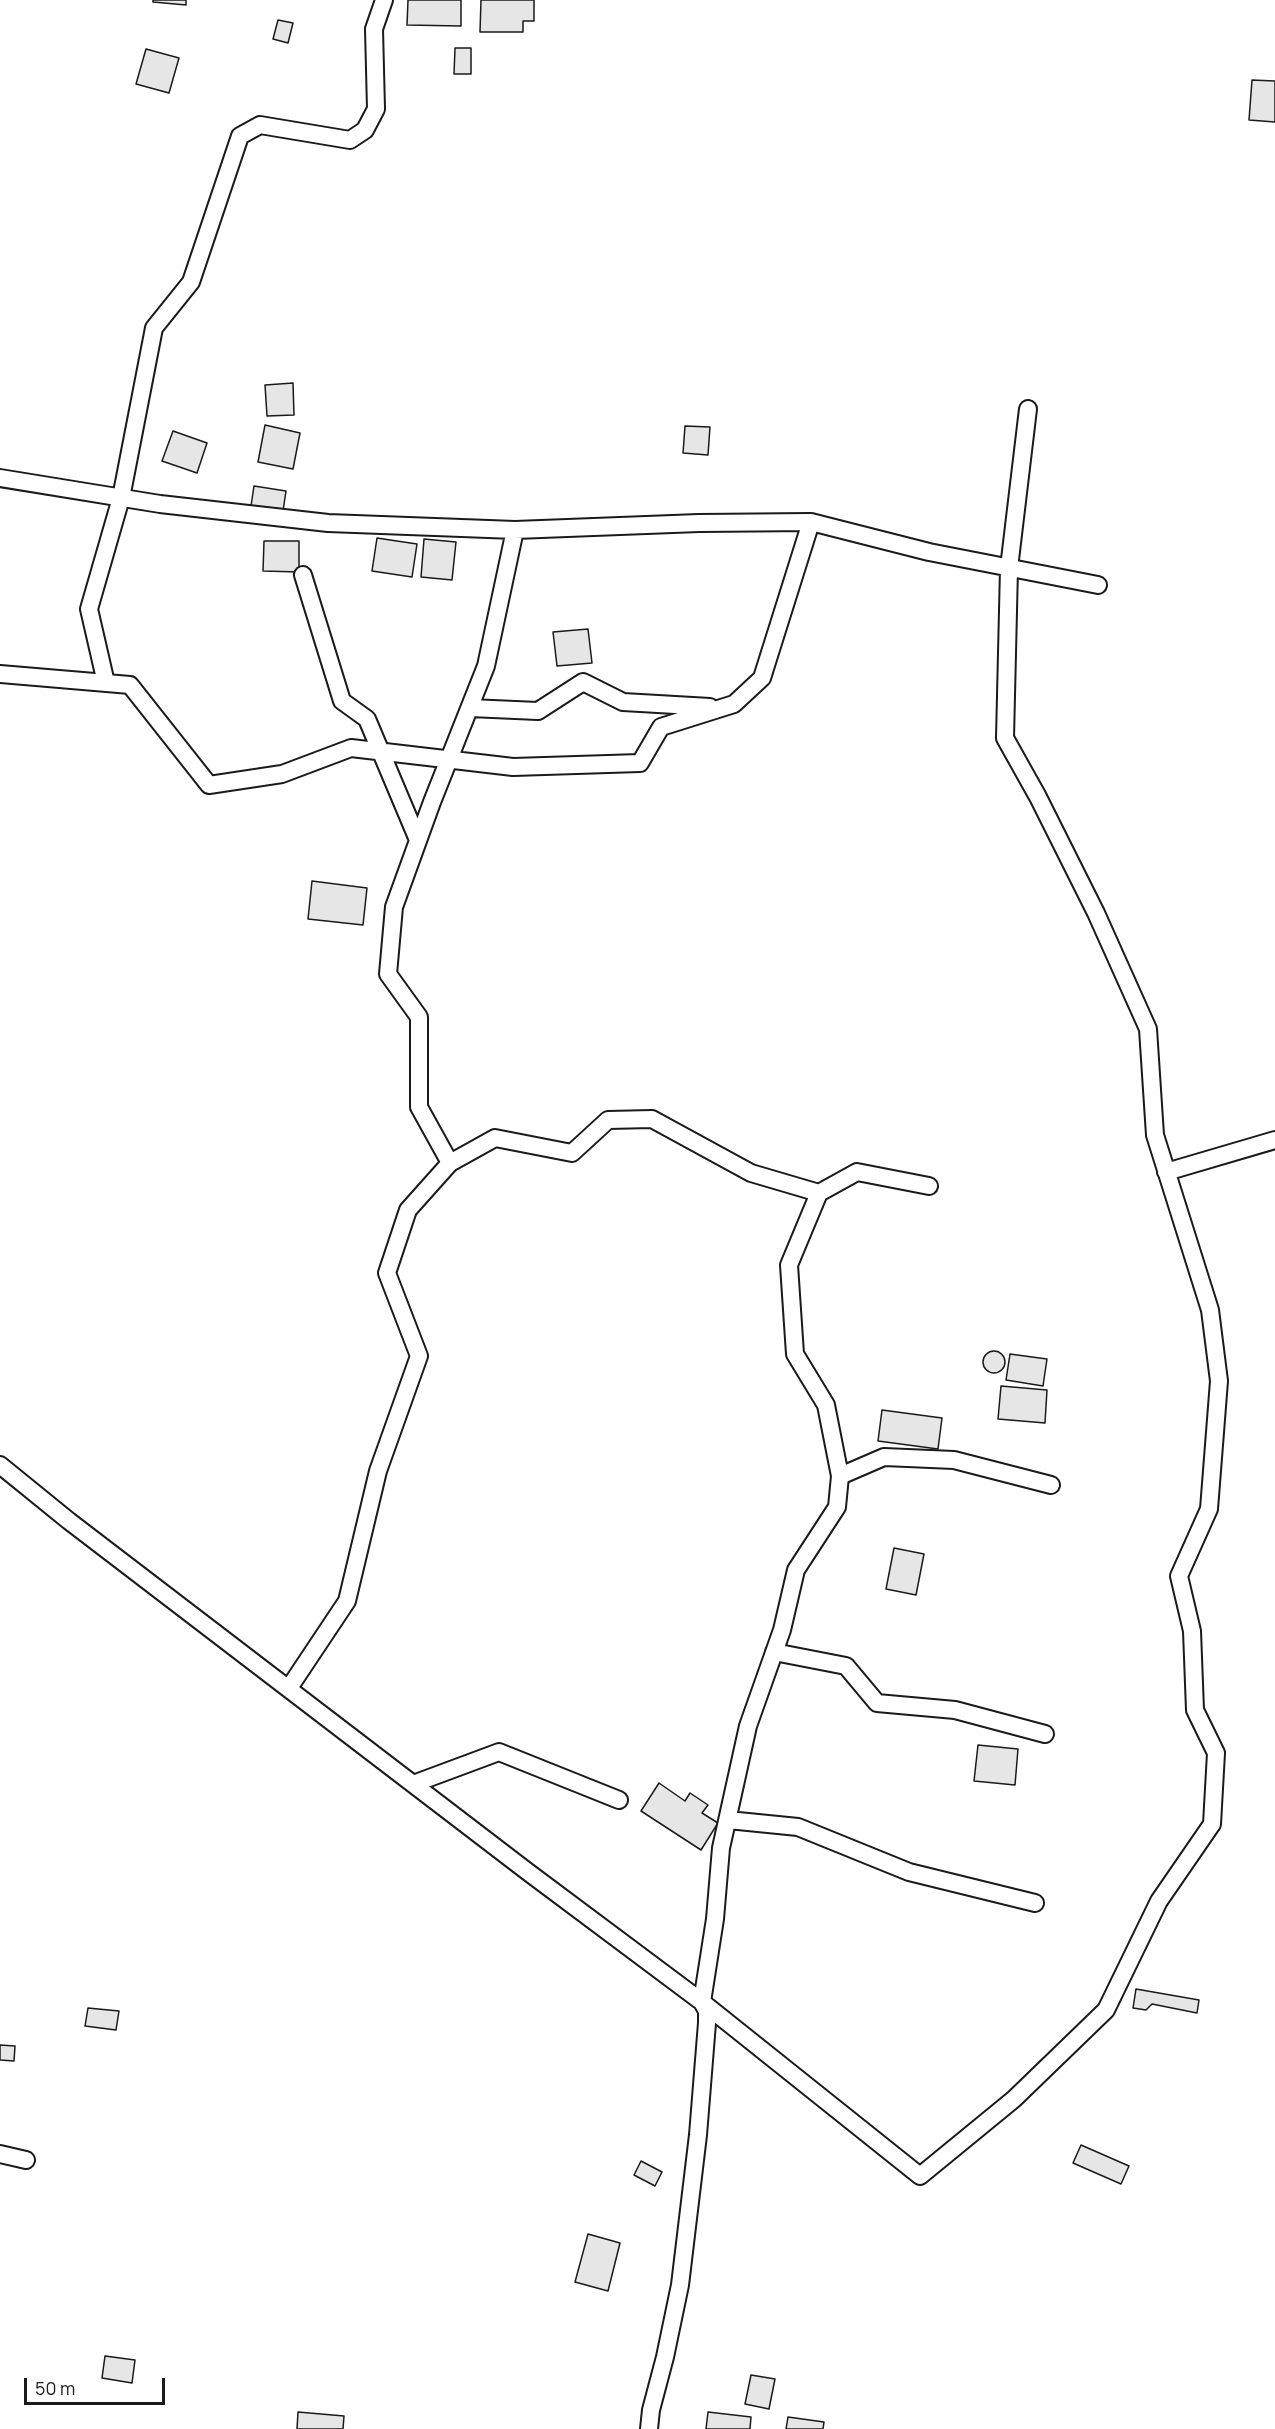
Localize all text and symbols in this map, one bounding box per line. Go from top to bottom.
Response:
scale bar [27,2366,168,2404]
text: 50 m [35,2376,75,2400]

